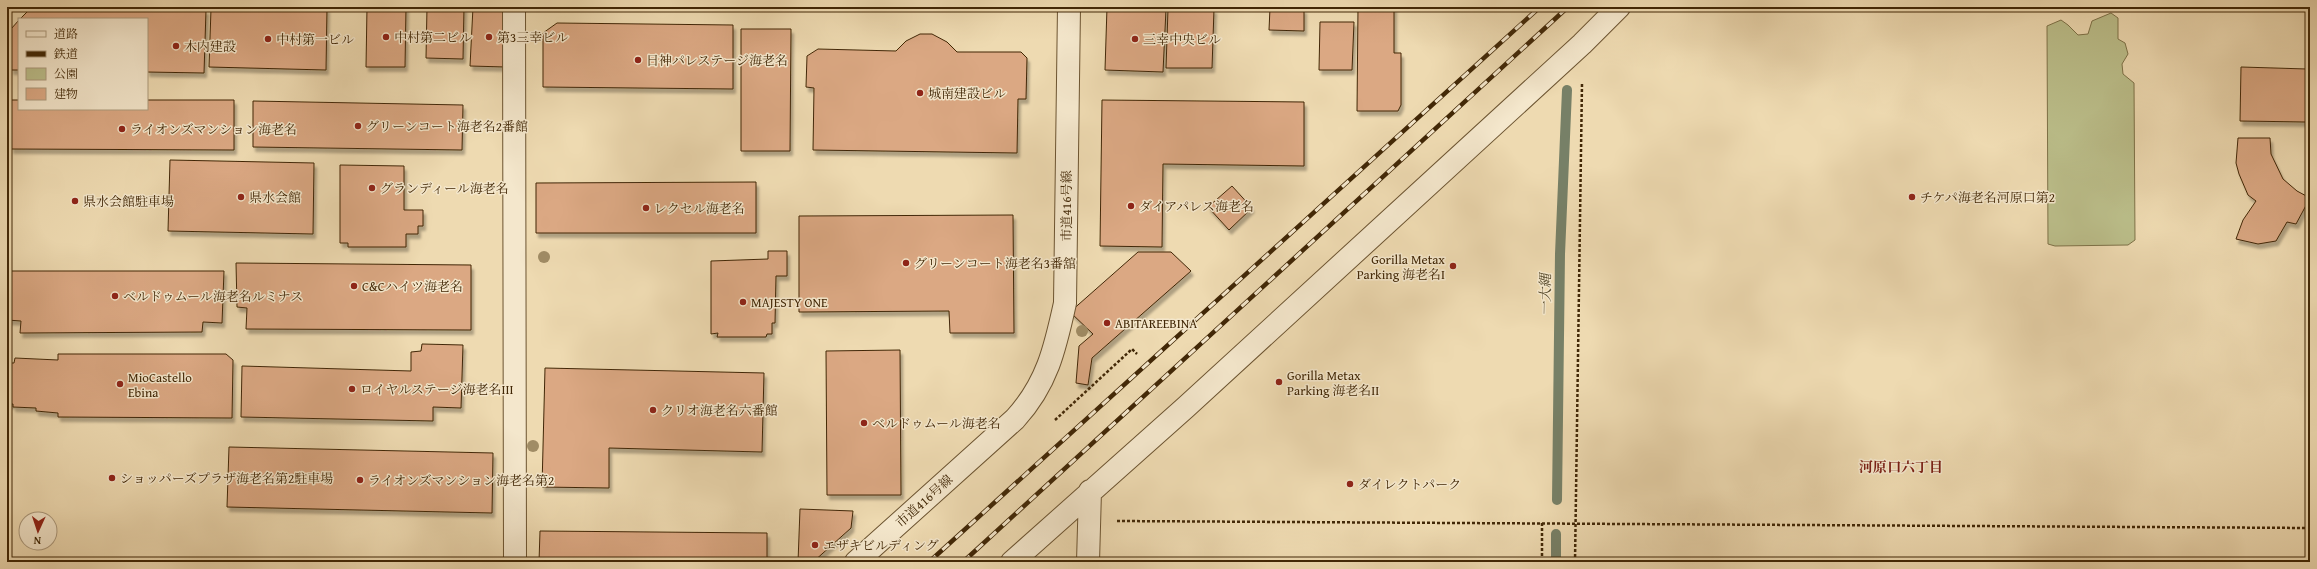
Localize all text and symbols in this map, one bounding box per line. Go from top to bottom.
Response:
legend [18,18,148,110]
text: 道路 [54,25,78,42]
place label: 中村第二ビル [394,28,472,47]
place label: 第3三幸ビル [497,28,568,47]
place label: 中村第一ビル [276,30,354,49]
place label: 三幸中央ビル [1143,30,1221,49]
marker: 中村第二ビル [381,32,391,42]
marker: 第3三幸ビル [484,32,494,42]
marker: 中村第一ビル [263,34,273,44]
marker: 三幸中央ビル [1130,34,1140,44]
place label: 木内建設 [184,37,236,56]
marker: 木内建設 [171,41,181,51]
text: 鉄道 [53,45,78,62]
place label: 日神パレステージ海老名 [646,51,788,70]
marker: 日神パレステージ海老名 [633,55,643,65]
text: 公園 [54,65,78,82]
place label: 城南建設ビル [928,84,1006,103]
text: 建物 [54,85,78,102]
marker: 城南建設ビル [915,88,925,98]
place label: グリーンコート海老名2番館 [366,117,528,136]
place label: ライオンズマンション海老名 [130,120,297,139]
marker: グリーンコート海老名2番館 [353,121,363,131]
marker: ライオンズマンション海老名 [117,124,127,134]
street label: 市道416号線 [1057,171,1076,241]
place label: グランディール海老名 [380,179,509,198]
marker: グランディール海老名 [367,183,377,193]
place label: 県水会館 [249,188,301,207]
place label: チケパ海老名河原口第2 [1920,188,2055,207]
place label: 県水会館駐車場 [83,192,174,211]
marker: 県水会館 [236,192,246,202]
marker: チケパ海老名河原口第2 [1907,192,1917,202]
marker: 県水会館駐車場 [70,196,80,206]
place label: ダイアパレス海老名 [1139,197,1254,216]
place label: レクセル海老名 [654,199,745,218]
marker: ダイアパレス海老名 [1126,201,1136,211]
marker: レクセル海老名 [641,203,651,213]
place label: Gorilla Metax Parking 海老名I [1357,250,1445,284]
place label: グリーンコート海老名3番舘 [914,254,1076,273]
marker: グリーンコート海老名3番舘 [901,258,911,268]
marker: Gorilla Metax Parking 海老名I [1448,261,1458,271]
water label: 一大縄 [1535,272,1555,316]
place label: C&Cハイツ海老名 [362,277,463,296]
marker: C&Cハイツ海老名 [349,281,359,291]
place label: ベルドゥムール海老名ルミナス [123,287,303,306]
marker: ベルドゥムール海老名ルミナス [110,291,120,301]
place label: MAJESTY ONE [751,293,828,312]
marker: MAJESTY ONE [738,297,748,307]
place label: ABITAREEBINA [1115,314,1197,333]
marker: ABITAREEBINA [1102,318,1112,328]
place label: Gorilla Metax Parking 海老名II [1287,366,1379,400]
place label: MioCastello Ebina [128,368,192,402]
marker: Gorilla Metax Parking 海老名II [1274,377,1284,387]
marker: MioCastello Ebina [115,379,125,389]
place label: ロイヤルステージ海老名Ⅲ [360,380,514,399]
marker: ロイヤルステージ海老名Ⅲ [347,384,357,394]
place label: クリオ海老名六番館 [661,401,778,420]
marker: クリオ海老名六番館 [648,405,658,415]
place label: ベルドゥムール海老名 [872,414,1001,433]
marker: ベルドゥムール海老名 [859,418,869,428]
district label: 河原口六丁目 [1859,457,1943,477]
place label: ショッパーズプラザ海老名第2駐車場 [120,469,333,488]
street label: 市道416号線 [891,470,957,532]
place label: ライオンズマンション海老名第2 [368,471,554,490]
marker: ショッパーズプラザ海老名第2駐車場 [107,473,117,483]
marker: ライオンズマンション海老名第2 [355,475,365,485]
place label: ダイレクトパーク [1358,475,1461,494]
marker: ダイレクトパーク [1345,479,1355,489]
north arrow [18,511,58,551]
text: N [33,533,42,549]
place label: エザキビルディング [823,536,939,555]
marker: エザキビルディング [810,540,820,550]

